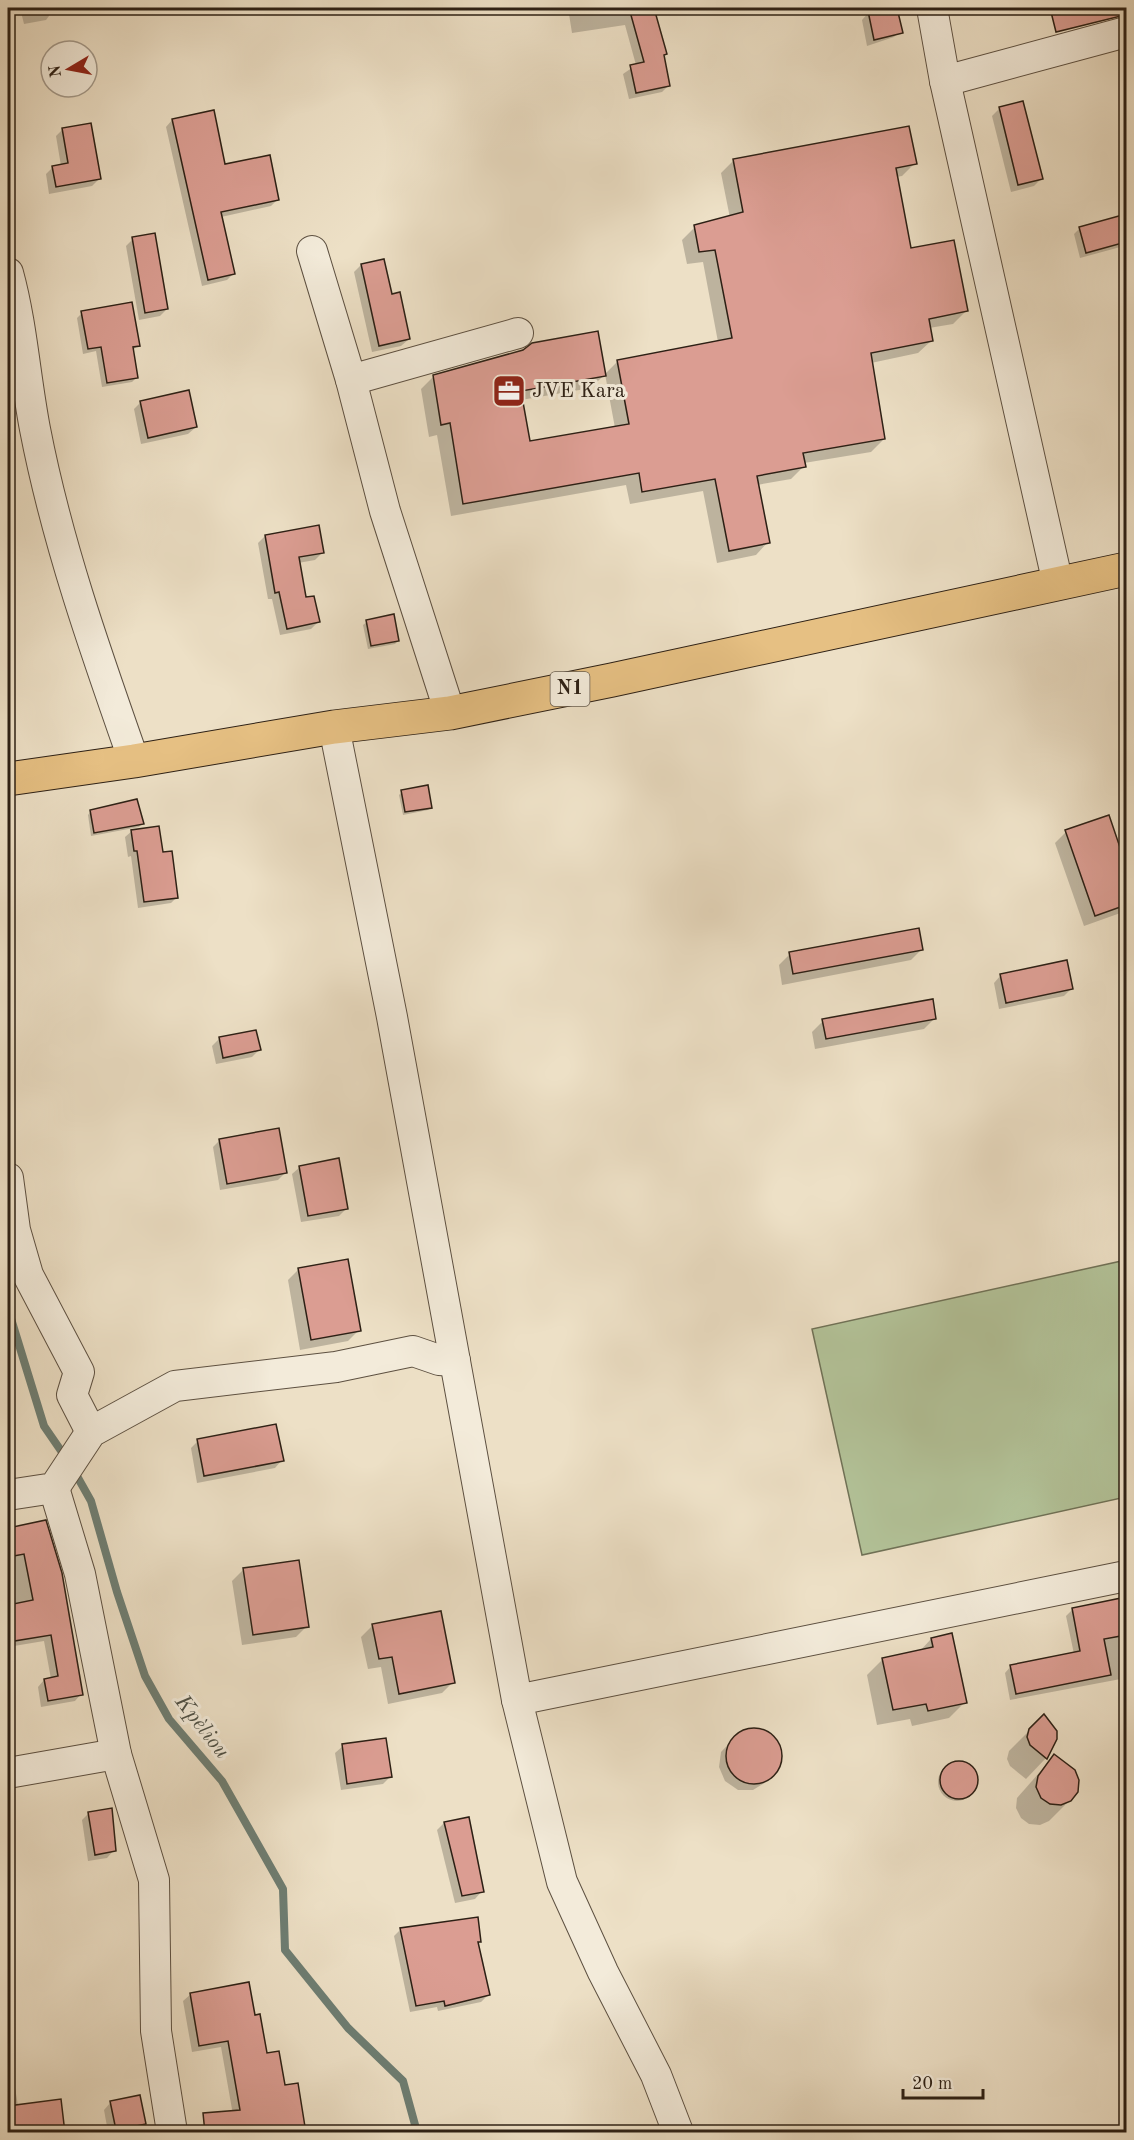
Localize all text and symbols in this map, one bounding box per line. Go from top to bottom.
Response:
north arrow [39,39,99,99]
text: N [47,63,65,79]
office icon: JVE Kara [491,373,527,409]
place label: JVE Kara [532,381,625,402]
road number: N1 [550,672,590,706]
water label: Kpèliou [170,1690,234,1763]
scale bar [903,2062,982,2100]
text: 20 m [912,2075,952,2093]

